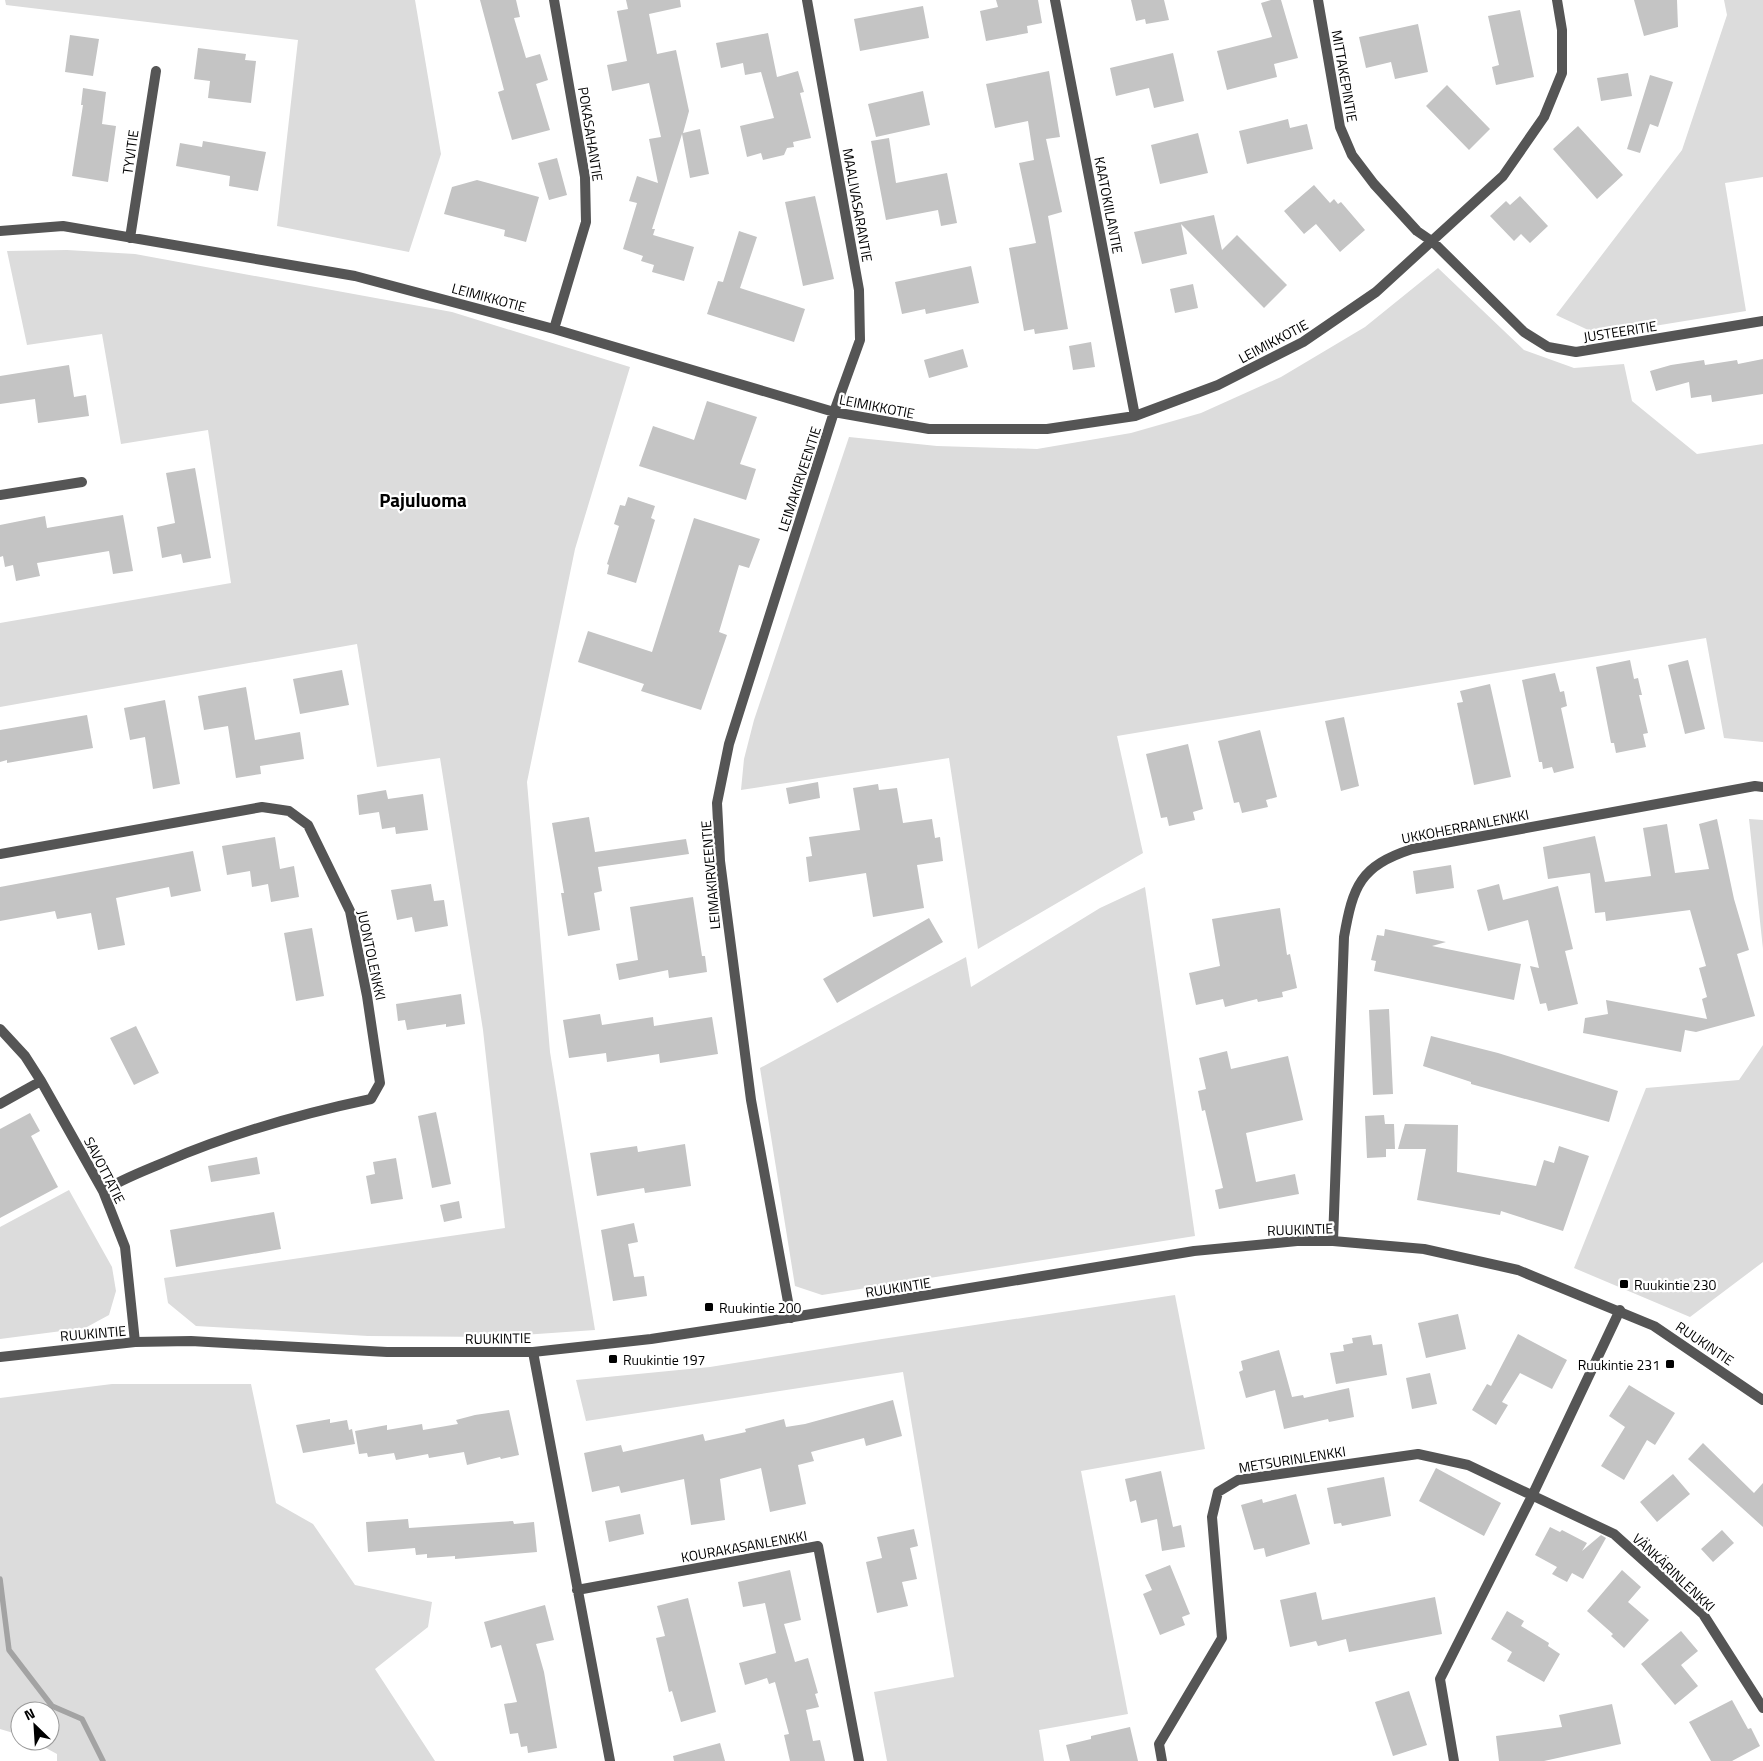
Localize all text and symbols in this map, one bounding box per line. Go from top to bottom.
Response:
street label: MITTAKEPINTIE [1327,28,1363,124]
street label: POKASAHANTIE [573,85,609,183]
street label: TYVITIE [116,128,144,176]
street label: MAALIVASARANTIE [838,146,878,264]
street label: KAATOKIILANTIE [1089,155,1129,255]
street label: LEIMIKKOTIE [449,277,529,317]
street label: LEIMIKKOTIE [1234,314,1312,368]
street label: JUSTEERITIE [1582,315,1658,347]
street label: LEIMIKKOTIE [838,388,917,424]
street label: LEIMAKIRVEENTIE [772,423,826,534]
district label: Pajuluoma [379,485,467,514]
street label: UKKOHERRANLENKKI [1399,803,1531,849]
street label: LEIMAKIRVEENTIE [695,819,725,930]
street label: JUONTOLENKKI [352,908,392,1002]
street label: SAVOTTATIE [79,1133,131,1207]
street label: RUUKINTIE [1267,1217,1334,1241]
street label: RUUKINTIE [864,1271,933,1303]
place label: Ruukintie 230 [1634,1274,1717,1295]
marker: Ruukintie 230 [1618,1278,1630,1290]
place label: Ruukintie 200 [719,1297,802,1318]
marker: Ruukintie 200 [703,1301,715,1313]
street label: RUUKINTIE [1672,1316,1738,1370]
street label: RUUKINTIE [59,1320,127,1346]
street label: RUUKINTIE [465,1327,531,1349]
place label: Ruukintie 197 [623,1349,705,1370]
marker: Ruukintie 197 [607,1353,619,1365]
place label: Ruukintie 231 [1578,1354,1660,1375]
marker: Ruukintie 231 [1664,1358,1676,1370]
street label: METSURINLENKKI [1237,1440,1347,1478]
street label: KOURAKASANLENKKI [679,1525,809,1567]
street label: VÄNKÄRINLENKKI [1628,1528,1720,1616]
north arrow [10,1701,60,1751]
text: N [20,1702,38,1725]

